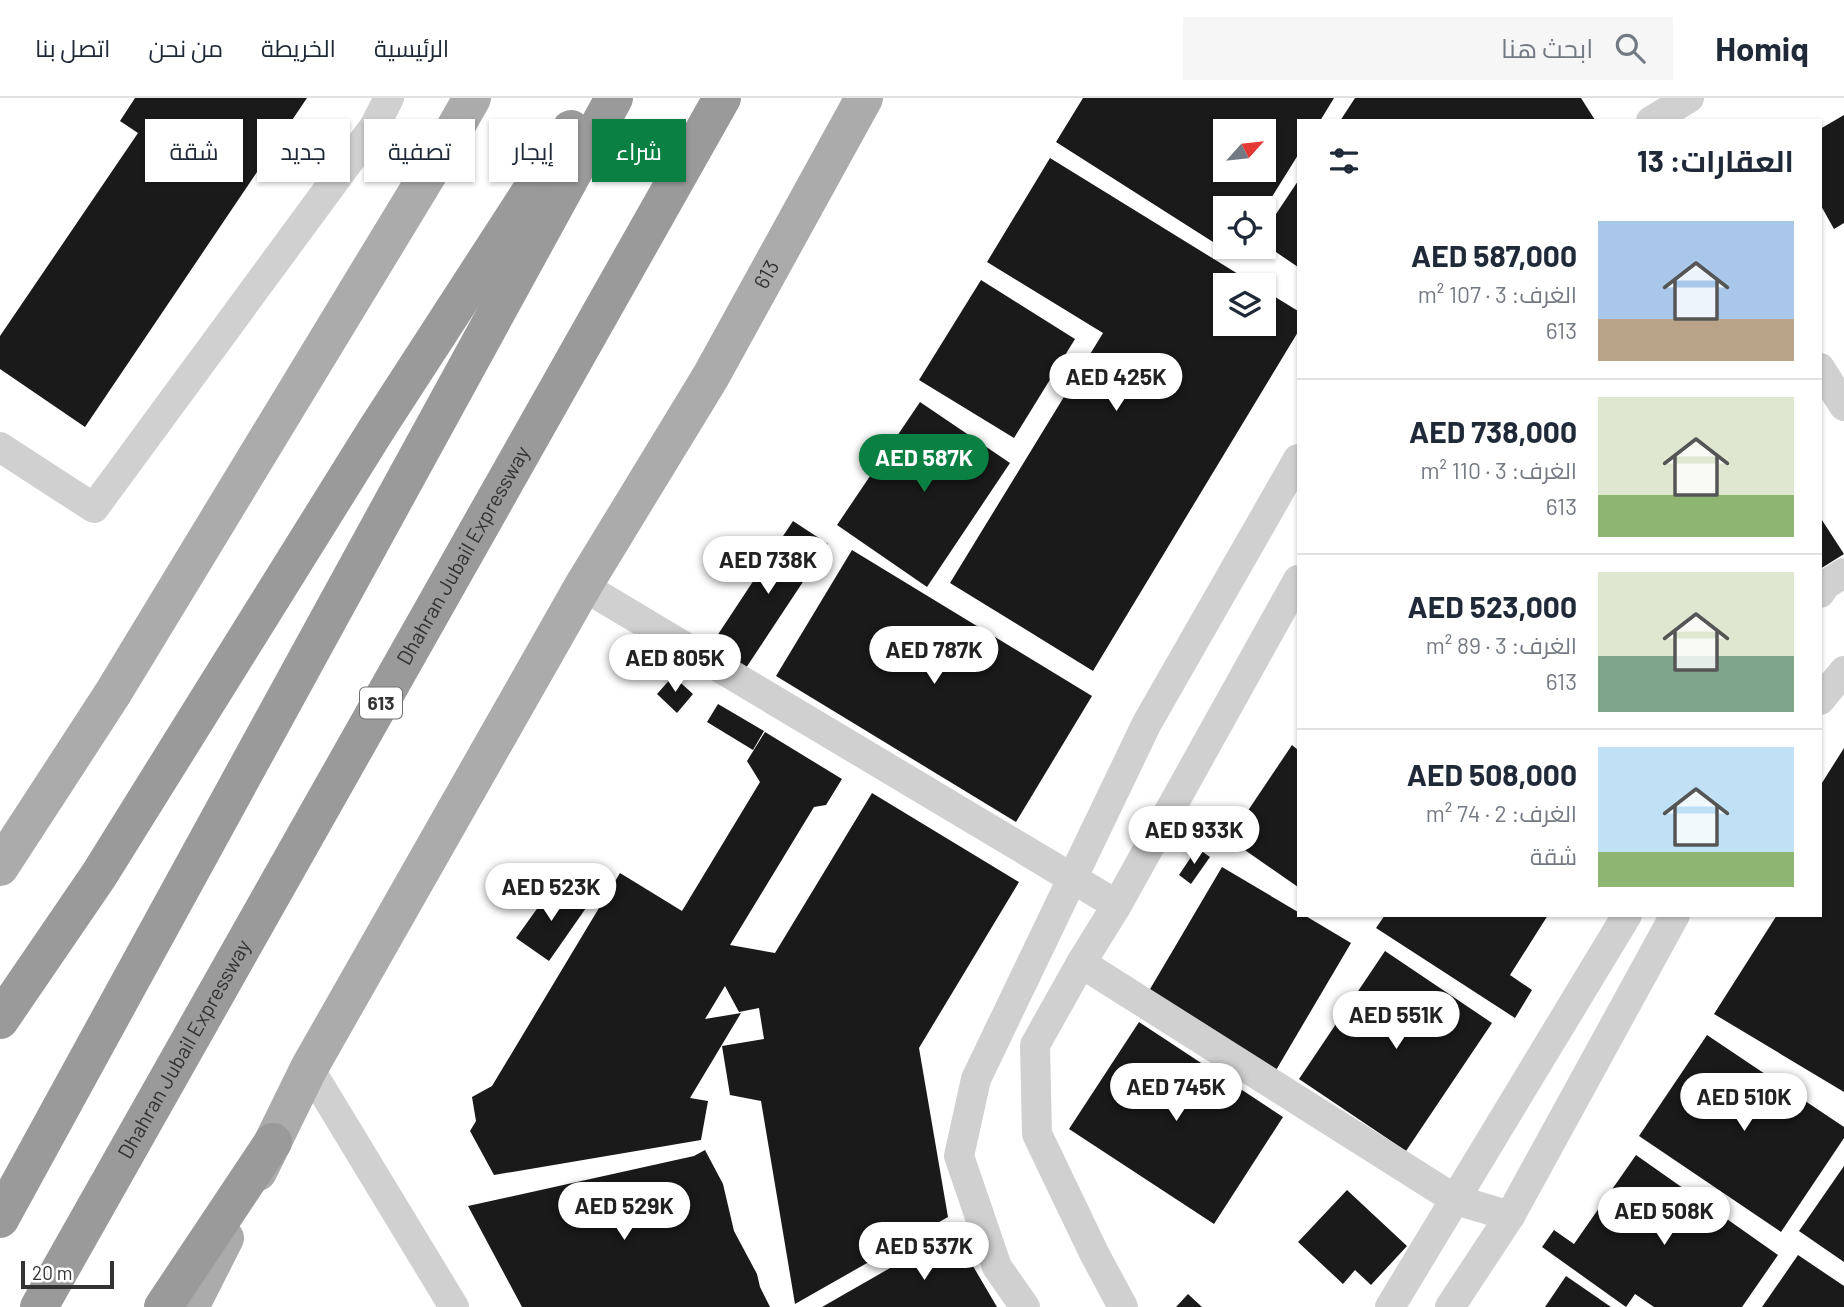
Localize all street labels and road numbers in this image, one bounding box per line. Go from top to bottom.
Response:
street label: 613 [748,255,783,292]
street label: Dhahran Jubail Expressway [390,441,534,669]
road number: 613 [360,688,402,718]
street label: Dhahran Jubail Expressway [112,934,255,1162]

